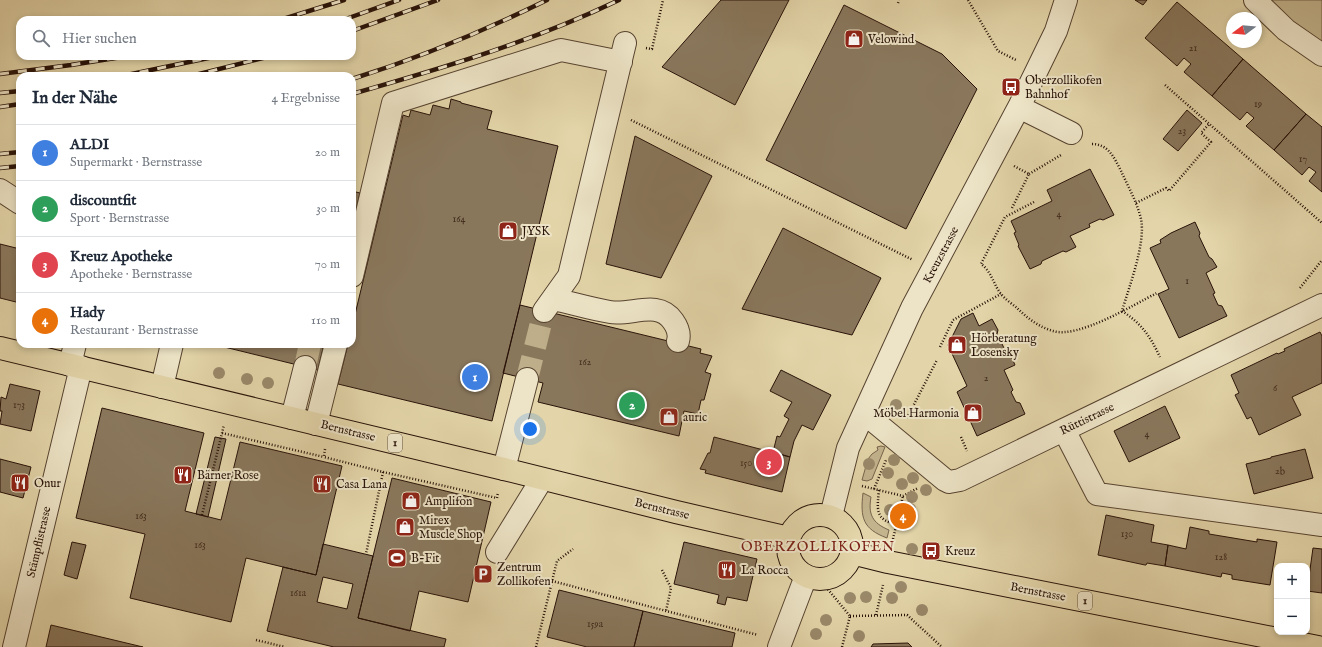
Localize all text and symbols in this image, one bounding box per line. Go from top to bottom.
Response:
north arrow [1226,12,1262,48]
search box [16,16,356,60]
icon: search [30,27,52,49]
shop icon: Velowind [843,28,865,50]
text: Hier suchen [62,29,137,48]
place label: Velowind [867,32,915,47]
house number: 21 [1189,42,1197,55]
place label: Oberzollikofen Bahnhof [1025,73,1103,102]
bus stop icon: Oberzollikofen Bahnhof [1000,76,1022,98]
text: In der Nähe [32,88,117,109]
text: 4 Ergebnisse [272,90,340,107]
house number: 19 [1254,98,1262,111]
house number: 23 [1178,125,1186,138]
text: ALDI [70,135,109,154]
text: 1 [43,144,47,161]
text: 20 m [315,144,340,161]
house number: 17 [1299,153,1308,166]
text: Supermarkt · Bernstrasse [70,154,202,171]
text: discountfit [70,191,137,210]
text: 2 [42,200,48,217]
text: 30 m [316,200,340,217]
house number: 4 [1057,208,1062,221]
text: Sport · Bernstrasse [70,210,169,227]
house number: 164 [453,213,466,226]
shop icon: JYSK [497,220,519,242]
place label: JYSK [520,224,550,240]
street label: Kreuzstrasse [920,224,962,286]
text: Kreuz Apotheke [70,247,172,266]
text: 3 [43,256,47,273]
text: 70 m [315,256,340,273]
text: Apotheke · Bernstrasse [70,266,192,283]
house number: 1 [1185,275,1189,288]
text: Hady [70,303,105,322]
text: 4 [42,312,48,329]
text: 110 m [311,312,340,329]
text: Restaurant · Bernstrasse [70,322,198,339]
place label: Hörberatung Losensky [971,331,1037,360]
shop icon: Hörberatung Losensky [946,334,968,356]
house number: 162 [579,356,592,369]
pin: 1 [462,362,488,392]
house number: 2 [984,372,989,385]
house number: 6 [1273,382,1278,395]
pin: 2 [619,390,645,420]
house number: 173 [13,399,25,412]
street label: Rüttistrasse [1057,399,1117,439]
shop icon: Möbel Harmonia [962,402,984,424]
shop icon: auric [658,406,680,428]
place label: Möbel Harmonia [873,406,960,421]
place label: auric [683,410,707,425]
street label: Bernstrasse [319,417,378,445]
your location [520,419,540,439]
house number: 4 [1145,428,1150,441]
road number: 1 [388,434,402,452]
pin: 3 [756,447,782,477]
house number: 150 [740,457,752,470]
restaurant icon: Bärner Rose [172,464,194,486]
house number: 2b [1275,465,1285,478]
place label: Bärner Rose [197,468,259,483]
restaurant icon: Onur [9,472,31,494]
restaurant icon: Casa Lana [311,473,333,495]
place label: Onur [34,476,61,491]
place label: Casa Lana [336,477,388,492]
shop icon: Amplifon [400,490,422,512]
place label: Amplifon [424,494,473,510]
street label: Bernstrasse [633,495,692,523]
pin: 4 [890,501,916,531]
street label: Stämpflistrasse [24,504,56,579]
house number: 163 [135,510,147,523]
place label: Mirex Muscle Shop [419,513,483,543]
shop icon: Mirex Muscle Shop [394,516,416,538]
house number: 130 [1121,528,1133,541]
district label: OBERZOLLIKOFEN [741,538,895,556]
house number: 163 [194,539,206,552]
bus stop icon: Kreuz [920,540,942,562]
place label: Kreuz [945,544,976,559]
sports icon: B-Fit [386,547,408,569]
place label: B-Fit [411,551,439,566]
house number: 128 [1215,551,1227,564]
restaurant icon: La Rocca [716,559,738,581]
place label: Zentrum Zollikofen [497,560,551,589]
parking icon: Zentrum Zollikofen [472,563,494,585]
place label: La Rocca [741,563,789,578]
map controls [1274,563,1310,635]
button: + [1274,563,1310,599]
street label: Bernstrasse [1009,579,1067,605]
house number: 161a [290,587,307,600]
road number: 1 [1078,592,1092,610]
button: − [1274,599,1310,635]
house number: 159a [587,618,604,631]

